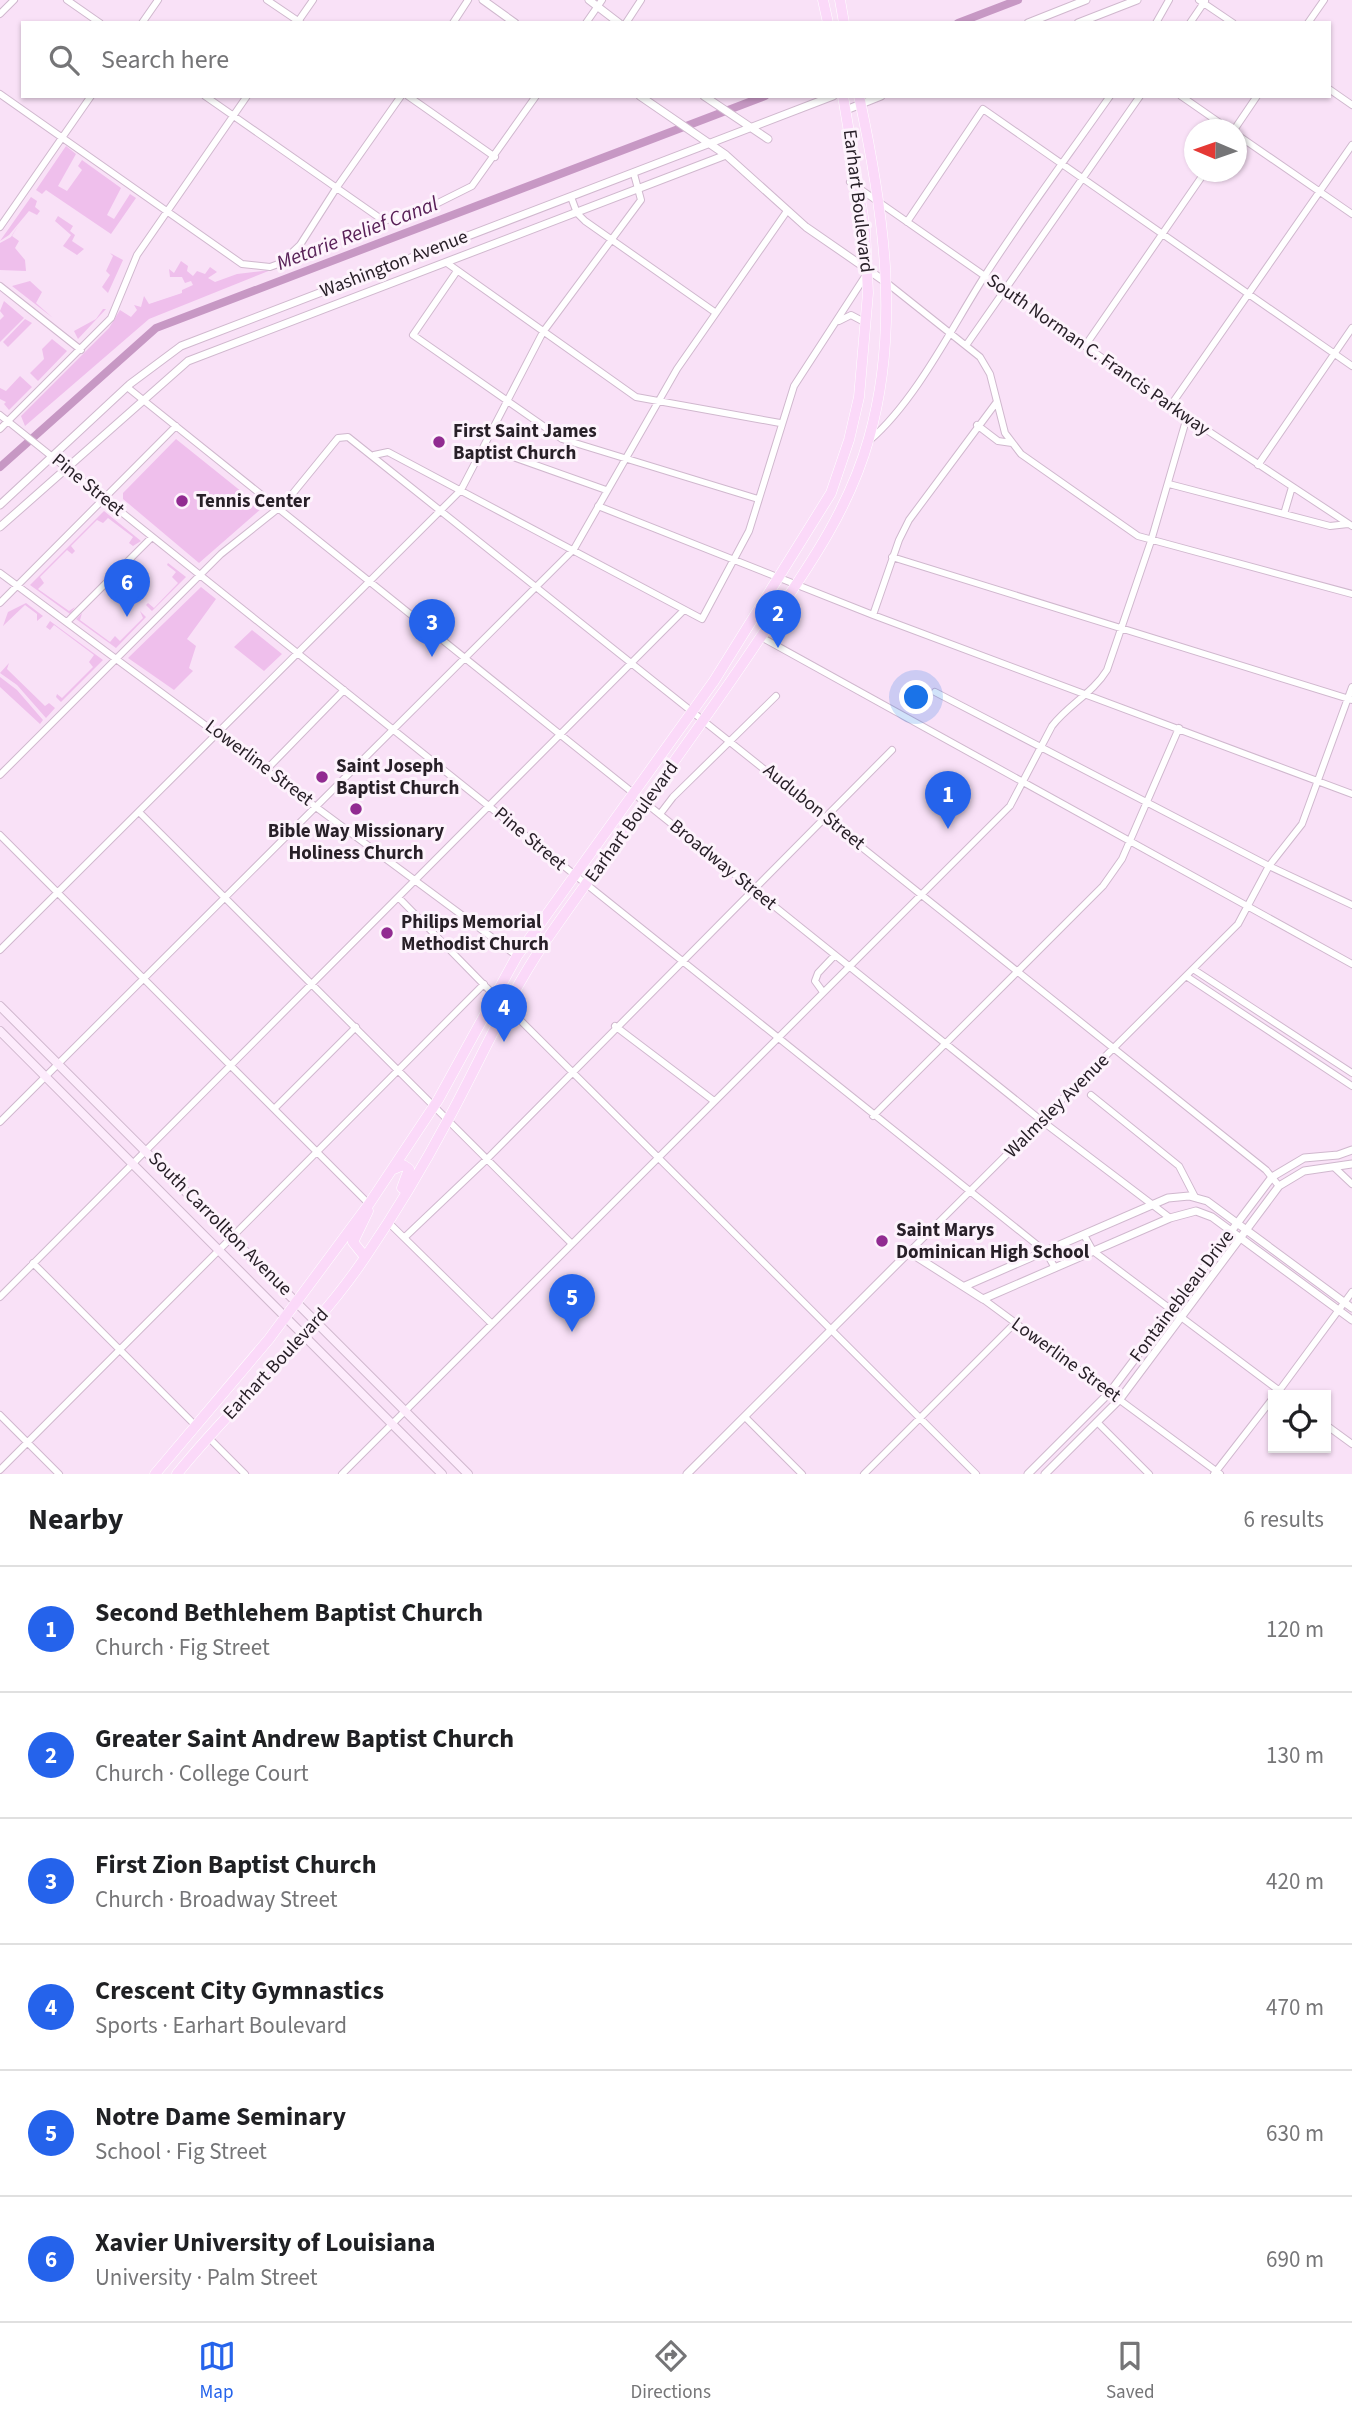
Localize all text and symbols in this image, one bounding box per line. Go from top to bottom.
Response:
search box [21,21,1331,98]
icon: search [45,41,83,79]
text: Search here [101,41,229,78]
north arrow [1184,119,1247,182]
street label: Earhart Boulevard [836,128,880,274]
water label: Metarie Relief Canal [272,188,443,278]
street label: Washington Avenue [316,223,472,305]
street label: South Norman C. Francis Parkway [981,267,1215,443]
place label: First Saint James Baptist Church [453,418,597,467]
marker: First Saint James Baptist Church [431,434,447,450]
street label: Pine Street [46,447,131,523]
place label: Tennis Center [196,488,311,515]
marker: Tennis Center [174,493,190,509]
pin: 6 [104,559,150,617]
pin: 2 [755,590,801,648]
pin: 3 [409,599,455,657]
your location [899,680,933,714]
street label: Lowerline Street [199,713,319,813]
place label: Saint Joseph Baptist Church [336,753,459,802]
street label: Earhart Boulevard [579,756,685,888]
street label: Audubon Street [757,757,871,857]
marker: Saint Joseph Baptist Church [314,769,330,785]
pin: 1 [925,771,971,829]
marker: Bible Way Missionary Holiness Church [348,801,364,817]
street label: Pine Street [488,801,572,878]
street label: Broadway Street [664,813,783,917]
place label: Bible Way Missionary Holiness Church [268,818,444,867]
place label: Philips Memorial Methodist Church [401,909,549,958]
marker: Philips Memorial Methodist Church [379,925,395,941]
pin: 4 [481,984,527,1042]
street label: Walmsley Avenue [999,1048,1115,1164]
street label: South Carrollton Avenue [142,1146,298,1302]
place label: Saint Marys Dominican High School [896,1217,1090,1266]
street label: Fontainebleau Drive [1123,1224,1241,1368]
marker: Saint Marys Dominican High School [874,1233,890,1249]
pin: 5 [549,1274,595,1332]
street label: Earhart Boulevard [217,1302,335,1426]
street label: Lowerline Street [1006,1311,1127,1409]
map controls [1268,1390,1331,1453]
button: locate [1268,1390,1331,1453]
text: Nearby [28,1498,123,1541]
text: 6 results [1244,1503,1324,1536]
text: Second Bethlehem Baptist Church [95,1594,483,1631]
text: 1 [45,1613,57,1646]
text: 120 m [1266,1613,1324,1646]
text: Church · Fig Street [95,1631,270,1664]
text: Greater Saint Andrew Baptist Church [95,1720,514,1757]
text: 2 [45,1739,57,1772]
text: 130 m [1266,1739,1324,1772]
text: Church · College Court [95,1757,309,1790]
text: First Zion Baptist Church [95,1846,377,1883]
text: 3 [45,1865,57,1898]
text: 420 m [1266,1865,1324,1898]
text: Church · Broadway Street [95,1883,337,1916]
text: Crescent City Gymnastics [95,1972,384,2009]
text: 4 [45,1991,57,2024]
text: 470 m [1266,1991,1324,2024]
text: Sports · Earhart Boulevard [95,2009,347,2042]
text: Notre Dame Seminary [95,2098,346,2135]
text: 5 [45,2117,57,2150]
text: 630 m [1266,2117,1324,2150]
text: School · Fig Street [95,2135,267,2168]
text: Xavier University of Louisiana [95,2224,436,2261]
text: 6 [45,2243,57,2276]
text: 690 m [1266,2243,1324,2276]
text: University · Palm Street [95,2261,318,2294]
tab: Map [198,2337,236,2406]
tab: Directions [631,2337,711,2406]
tab: Saved [1106,2337,1154,2406]

